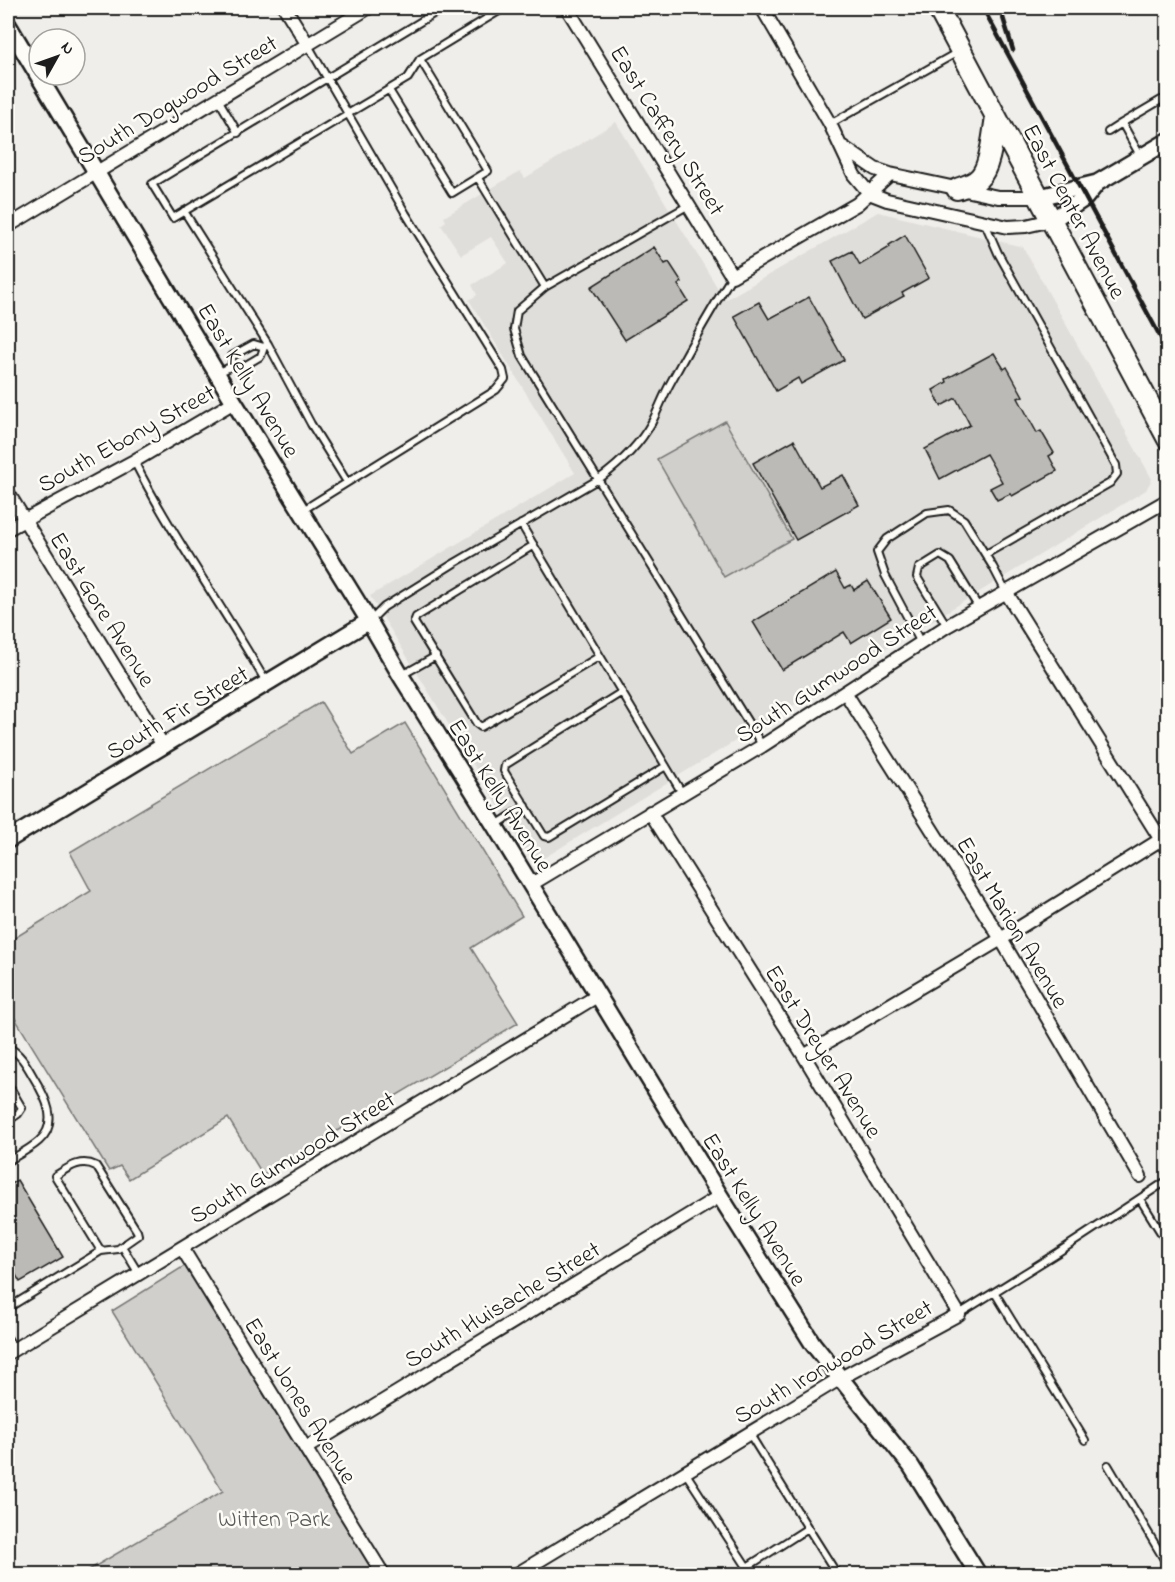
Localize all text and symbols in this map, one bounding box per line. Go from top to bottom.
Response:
north arrow [27,27,87,87]
street label: South Dogwood Street [71,27,285,175]
text: N [54,37,80,61]
street label: East Caffery Street [598,39,732,224]
street label: East Center Avenue [1012,119,1134,306]
street label: East Kelly Avenue [186,297,307,466]
street label: South Ebony Street [32,377,223,504]
street label: East Gore Avenue [39,526,163,695]
street label: South Gumwood Street [729,596,945,754]
street label: South Fir Street [100,658,256,771]
street label: East Kelly Avenue [437,713,560,881]
street label: East Marion Avenue [946,831,1076,1016]
street label: East Dreyer Avenue [753,959,890,1147]
street label: South Gumwood Street [184,1084,403,1235]
street label: East Kelly Avenue [691,1127,814,1295]
street label: South Huisache Street [399,1234,608,1379]
street label: South Ironwood Street [728,1292,940,1435]
street label: East Jones Avenue [234,1311,364,1492]
park label: Witten Park [218,1503,331,1538]

